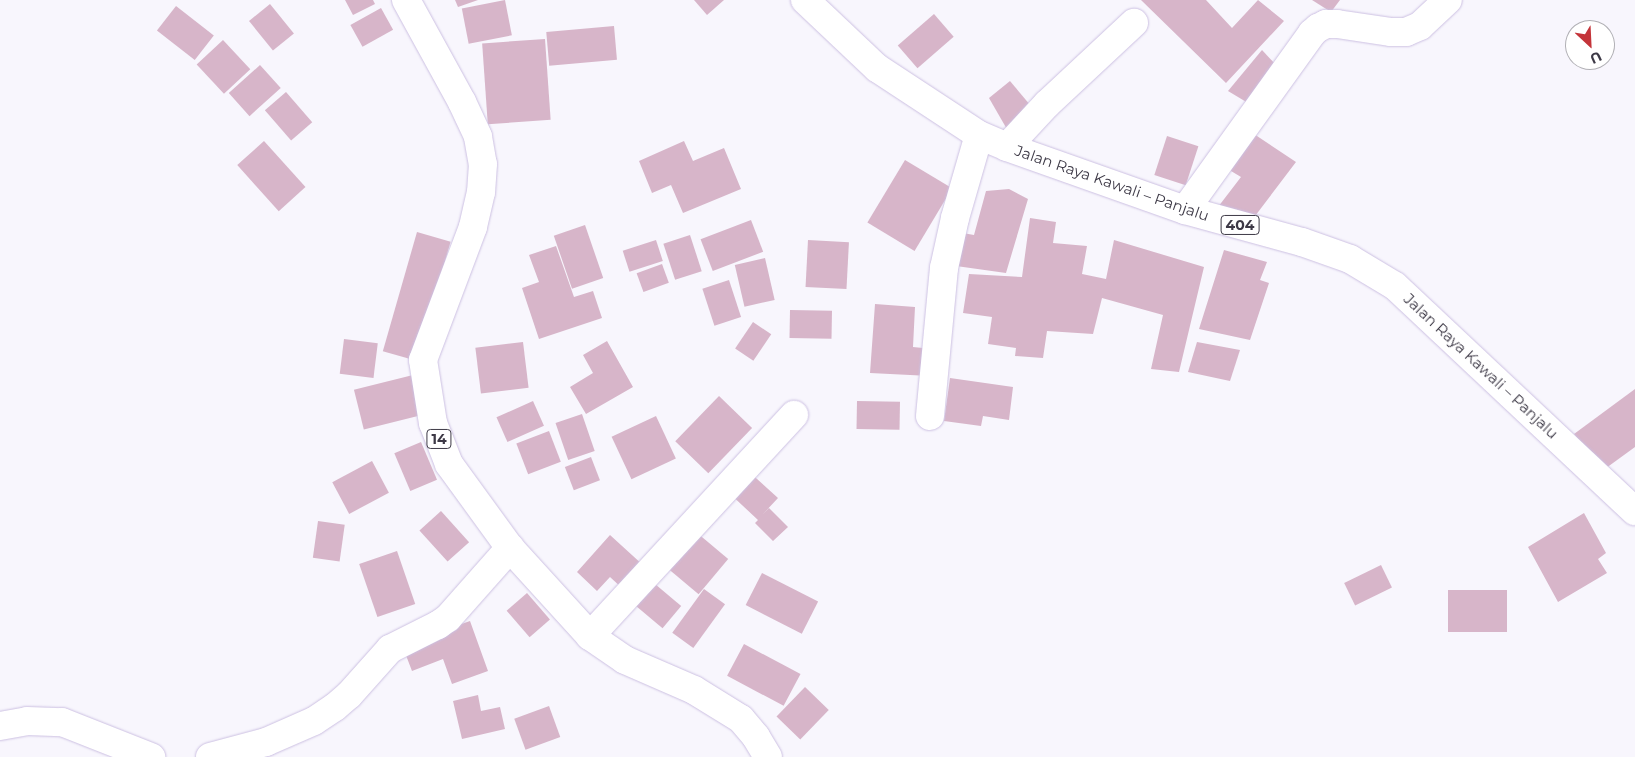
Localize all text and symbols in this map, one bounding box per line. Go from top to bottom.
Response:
north arrow [1565,20,1615,70]
text: U [1587,47,1605,68]
street label: Jalan Raya Kawali – Panjalu [1013,141,1211,225]
road number: 404 [1220,214,1260,236]
street label: Jalan Raya Kawali – Panjalu [1400,290,1562,442]
road number: 14 [425,428,453,450]

